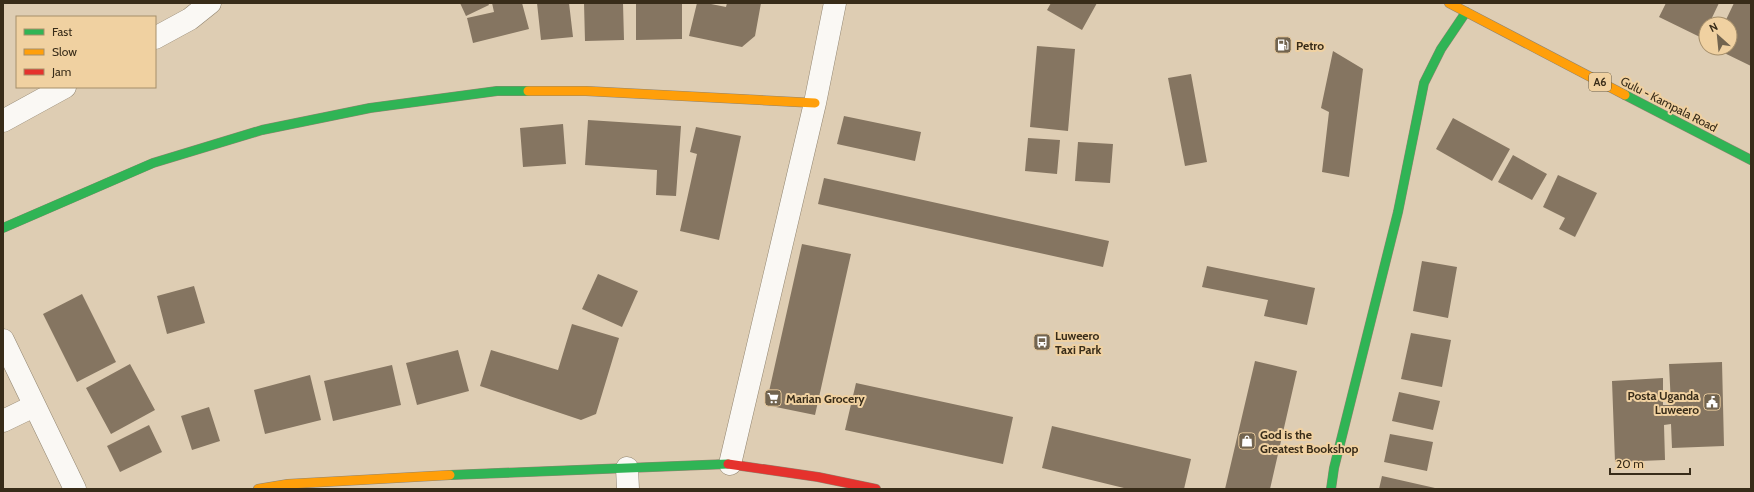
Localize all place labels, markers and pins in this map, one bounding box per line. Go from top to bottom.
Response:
fuel station icon: Petro [1273,35,1293,55]
place label: Petro [1296,38,1324,53]
place label: Luweero Taxi Park [1055,328,1101,357]
bus stop icon: Luweero Taxi Park [1032,332,1052,352]
supermarket icon: Marian Grocery [763,388,783,408]
place label: Posta Uganda Luweero [1627,388,1699,417]
place label: Marian Grocery [786,391,865,406]
public building icon: Posta Uganda Luweero [1702,392,1722,412]
place label: God is the Greatest Bookshop [1260,427,1359,456]
shop icon: God is the Greatest Bookshop [1237,431,1257,451]

